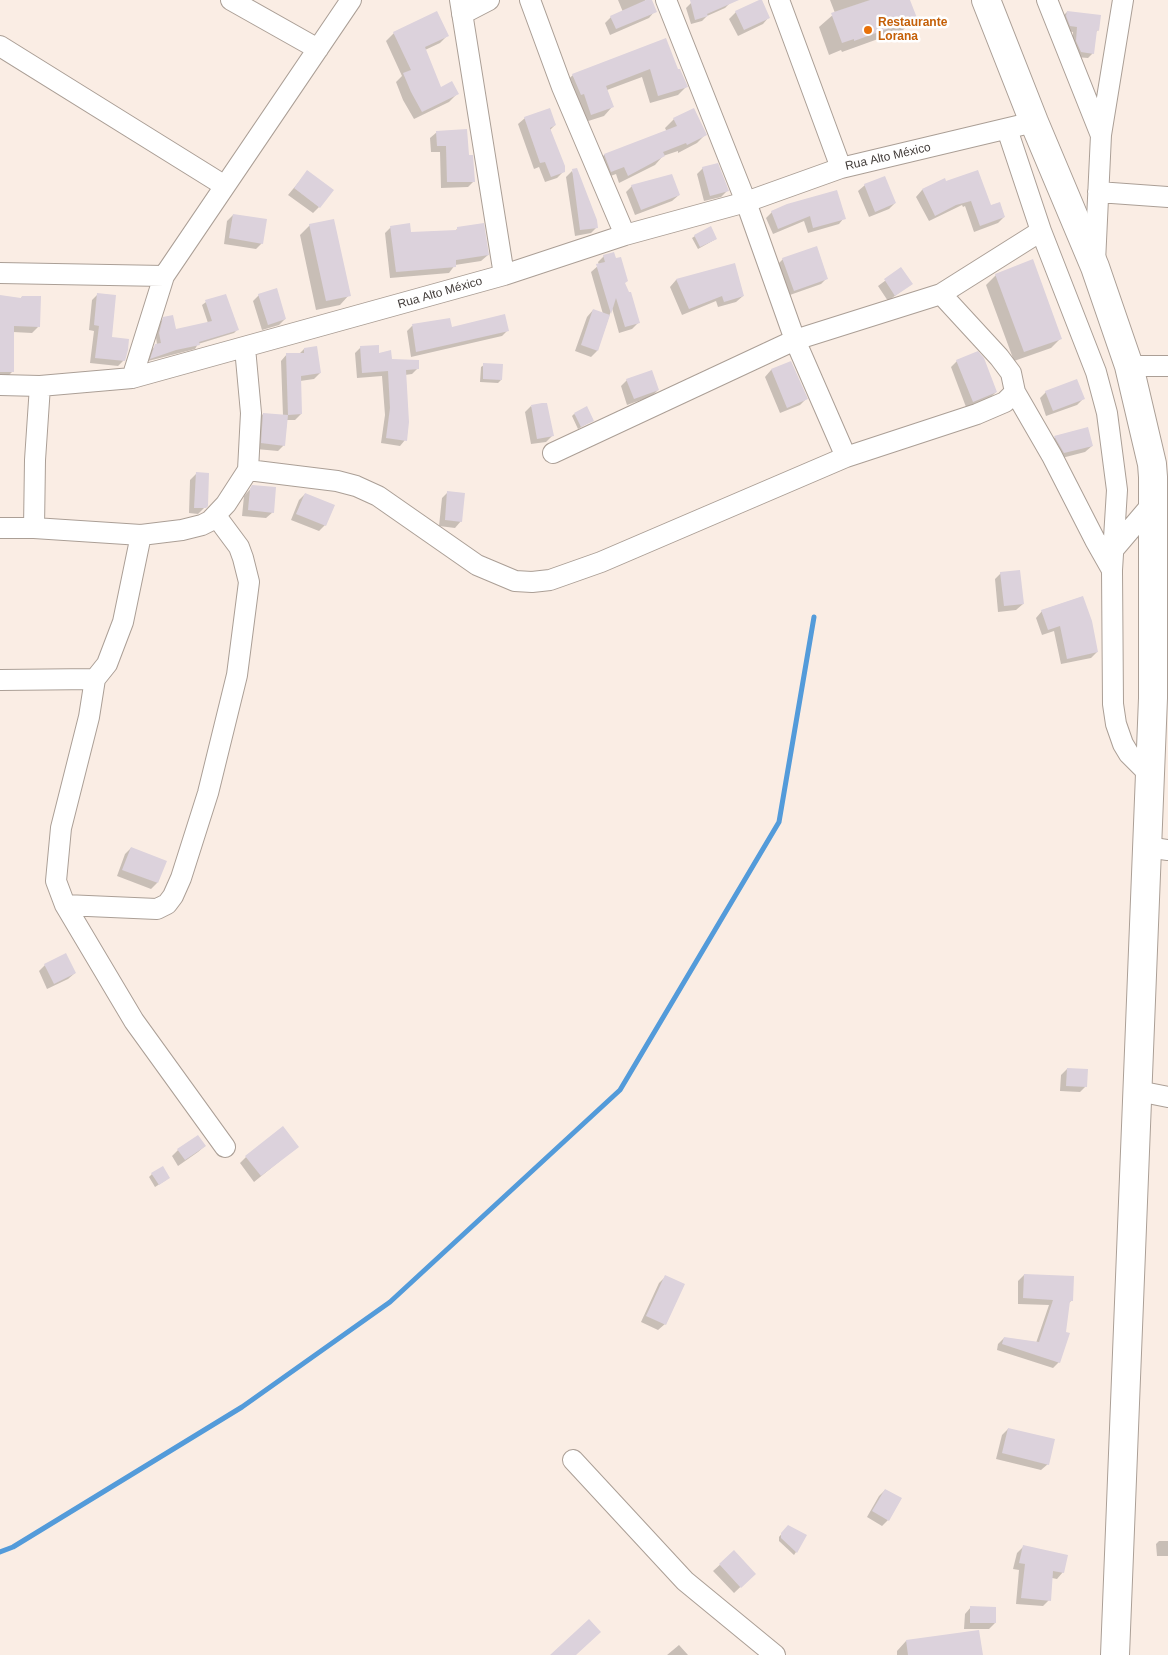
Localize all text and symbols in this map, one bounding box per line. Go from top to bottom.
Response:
place label: Restaurante Lorana [878,16,947,44]
marker: Restaurante Lorana [862,24,874,36]
street label: Rua Alto México [844,140,932,174]
street label: Rua Alto México [396,274,484,312]

